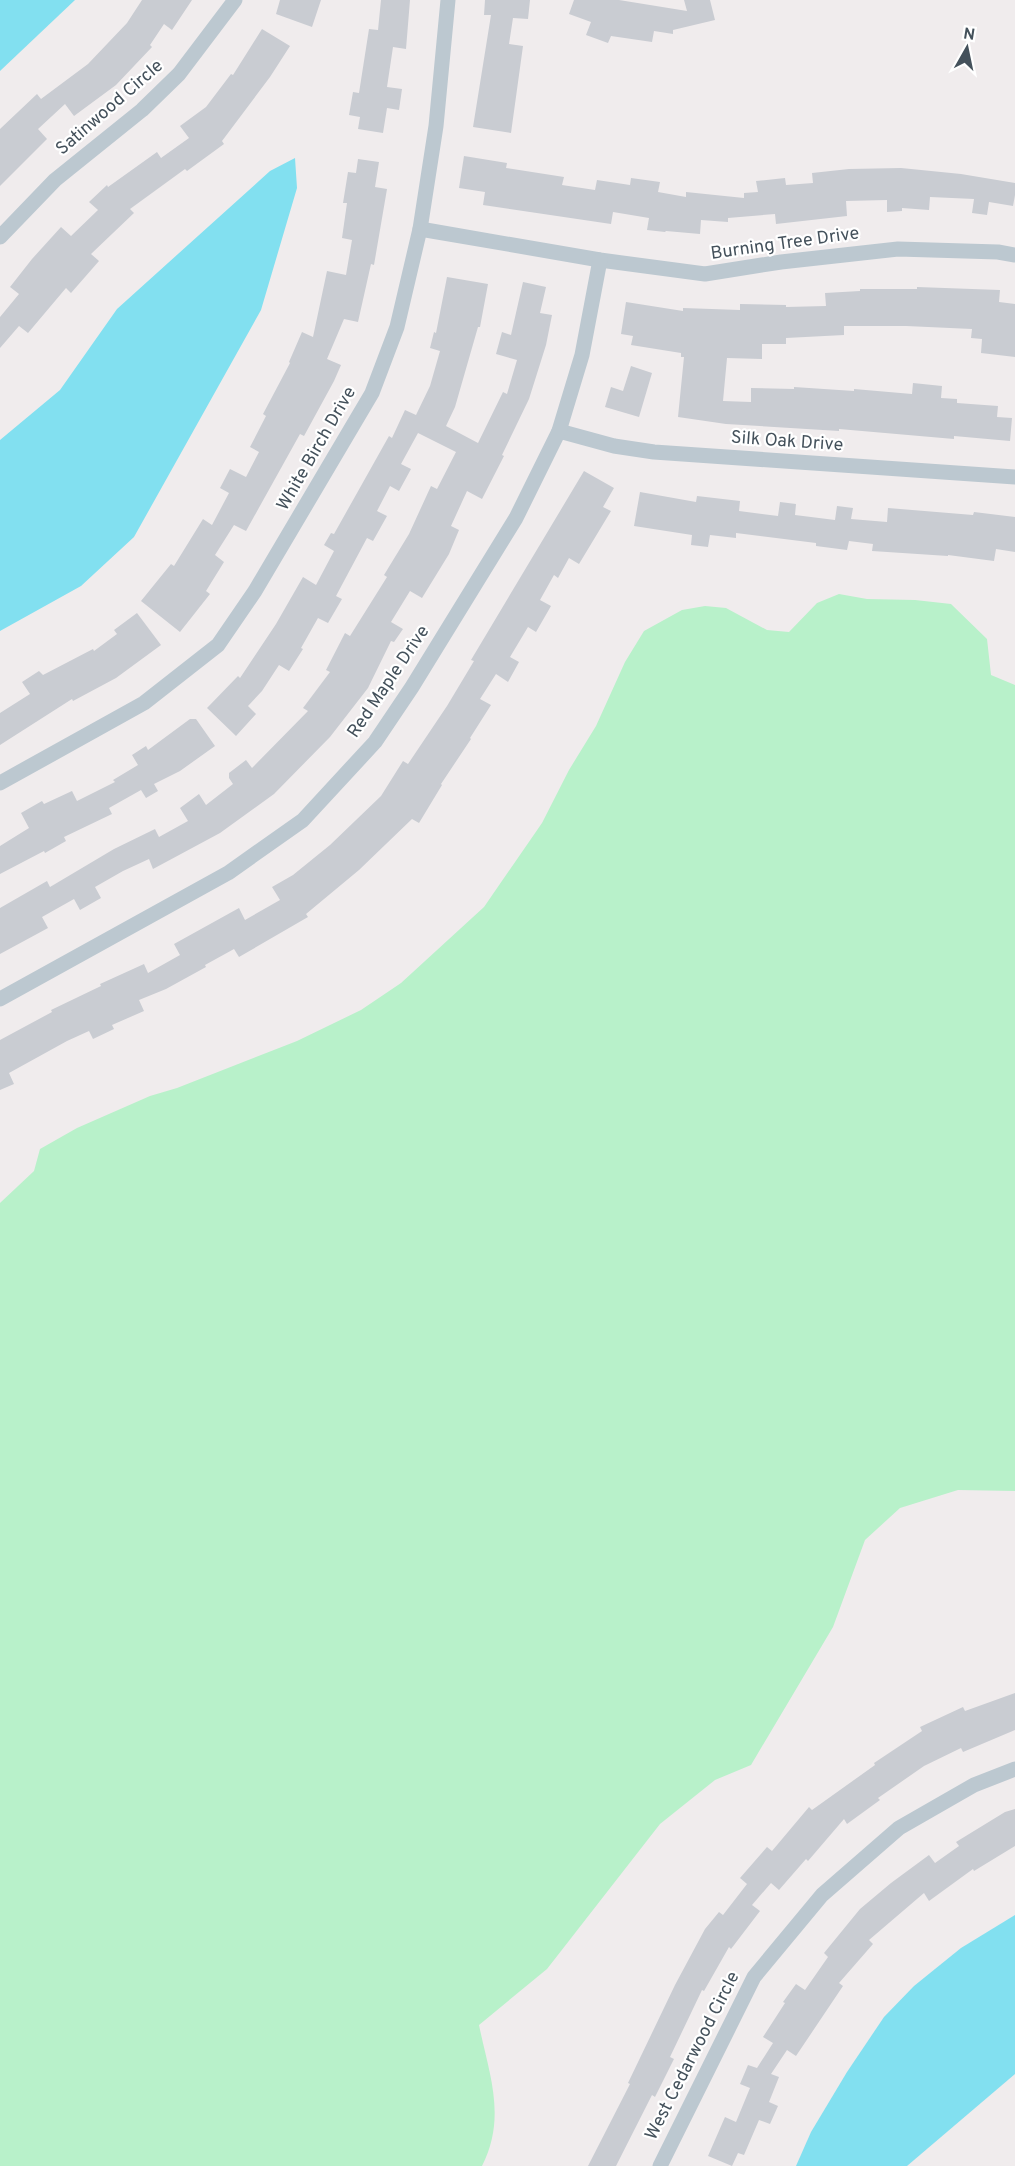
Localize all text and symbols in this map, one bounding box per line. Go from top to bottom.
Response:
north arrow [937,18,997,78]
text: N [962,24,976,46]
street label: Satinwood Circle [52,55,168,161]
street label: Burning Tree Drive [709,222,861,266]
street label: White Birch Drive [272,383,362,515]
street label: Silk Oak Drive [730,427,844,457]
street label: Red Maple Drive [343,621,435,743]
street label: West Cedarwood Circle [641,1968,745,2144]

